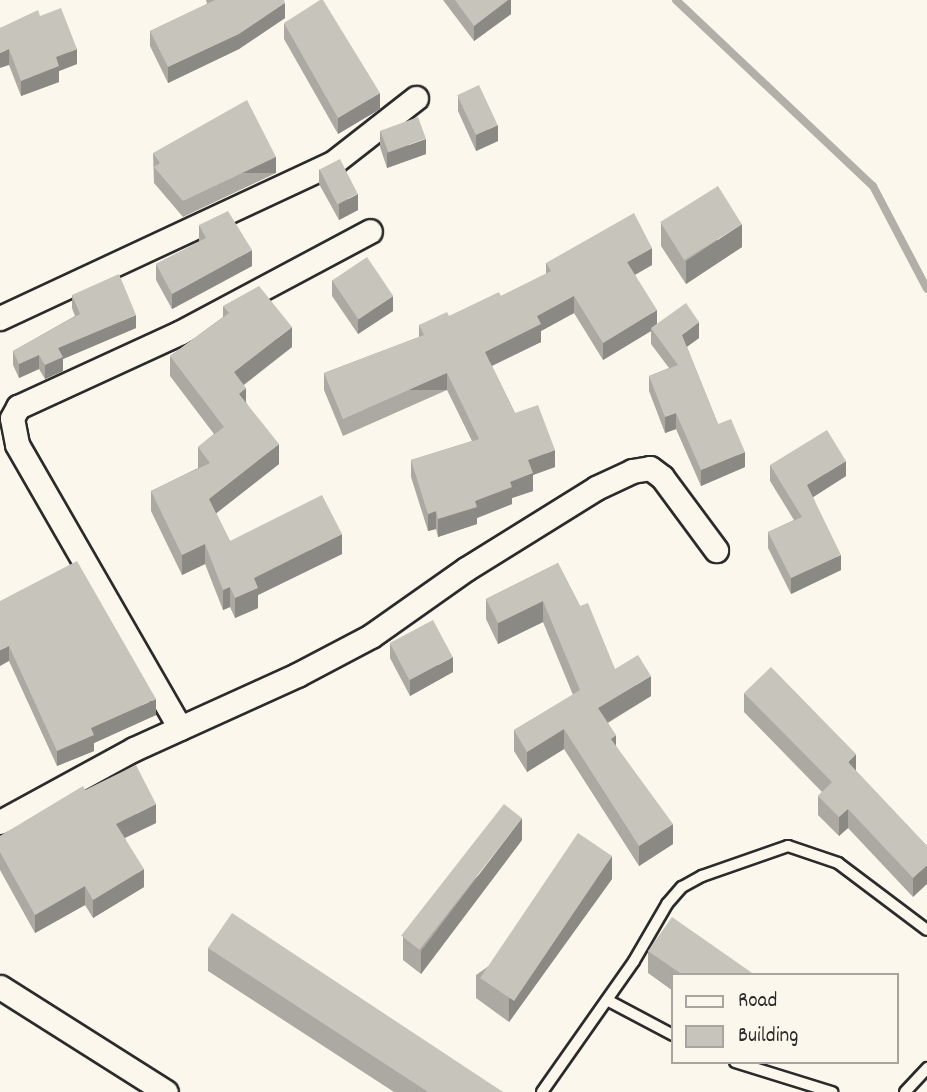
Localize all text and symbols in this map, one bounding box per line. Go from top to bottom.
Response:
legend [671,973,899,1064]
text: Road [738,987,777,1017]
text: Building [738,1022,798,1052]

